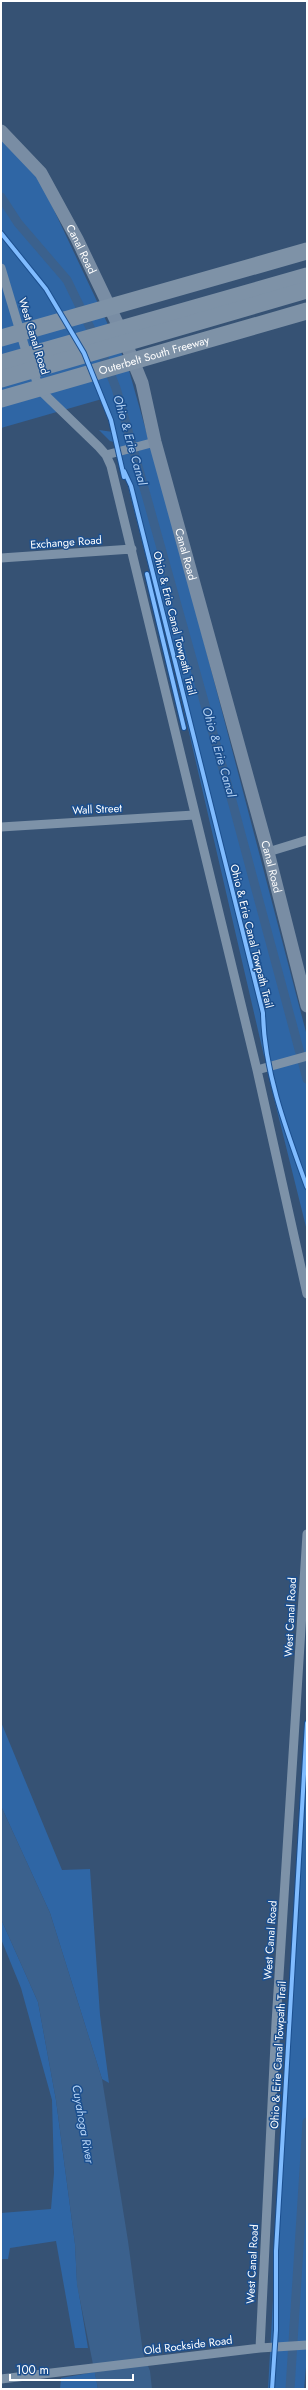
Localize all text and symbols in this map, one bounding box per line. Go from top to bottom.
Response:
street label: Canal Road [62,221,100,276]
street label: West Canal Road [15,296,53,376]
street label: Outerbelt South Freeway [97,332,211,379]
water label: Ohio & Erie Canal [109,393,152,488]
street label: Canal Road [171,526,201,582]
street label: Exchange Road [30,532,102,552]
street label: Ohio & Erie Canal Towpath Trail [149,549,201,697]
water label: Ohio & Erie Canal [198,705,241,800]
street label: Wall Street [72,800,123,818]
street label: Canal Road [257,839,286,895]
street label: Ohio & Erie Canal Towpath Trail [226,862,278,1010]
street label: West Canal Road [280,1577,300,1657]
street label: West Canal Road [259,1900,281,1980]
street label: Ohio & Erie Canal Towpath Trail [266,1981,290,2129]
water label: Cuyahoga River [67,2083,99,2166]
street label: West Canal Road [242,2224,262,2304]
street label: Old Rockside Road [143,2332,233,2358]
scale bar [10,2356,133,2382]
text: 100 m [16,2361,49,2379]

